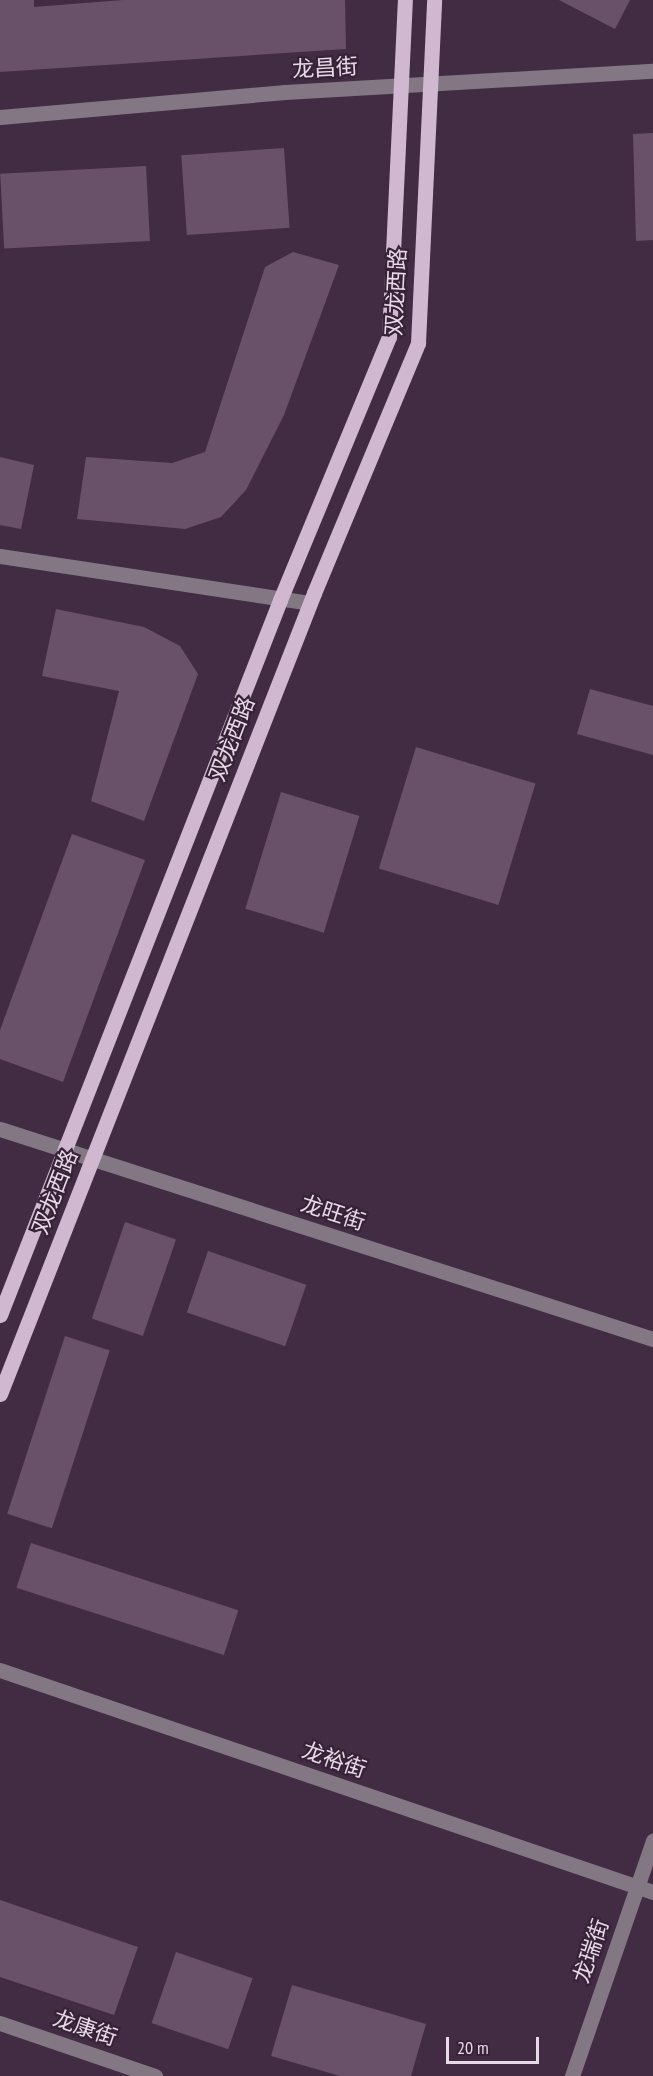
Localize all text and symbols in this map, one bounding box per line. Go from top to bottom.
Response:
street label: 龙昌街 [291,53,359,83]
street label: 双龙西路 [381,247,411,337]
street label: 双龙西路 [204,693,260,785]
street label: 双龙西路 [27,1146,83,1238]
street label: 龙旺街 [298,1190,368,1236]
street label: 龙裕街 [299,1737,369,1783]
street label: 龙瑞街 [568,1916,614,1986]
street label: 龙康街 [50,2005,120,2051]
scale bar [449,2025,542,2063]
text: 20 m [457,2036,489,2059]

